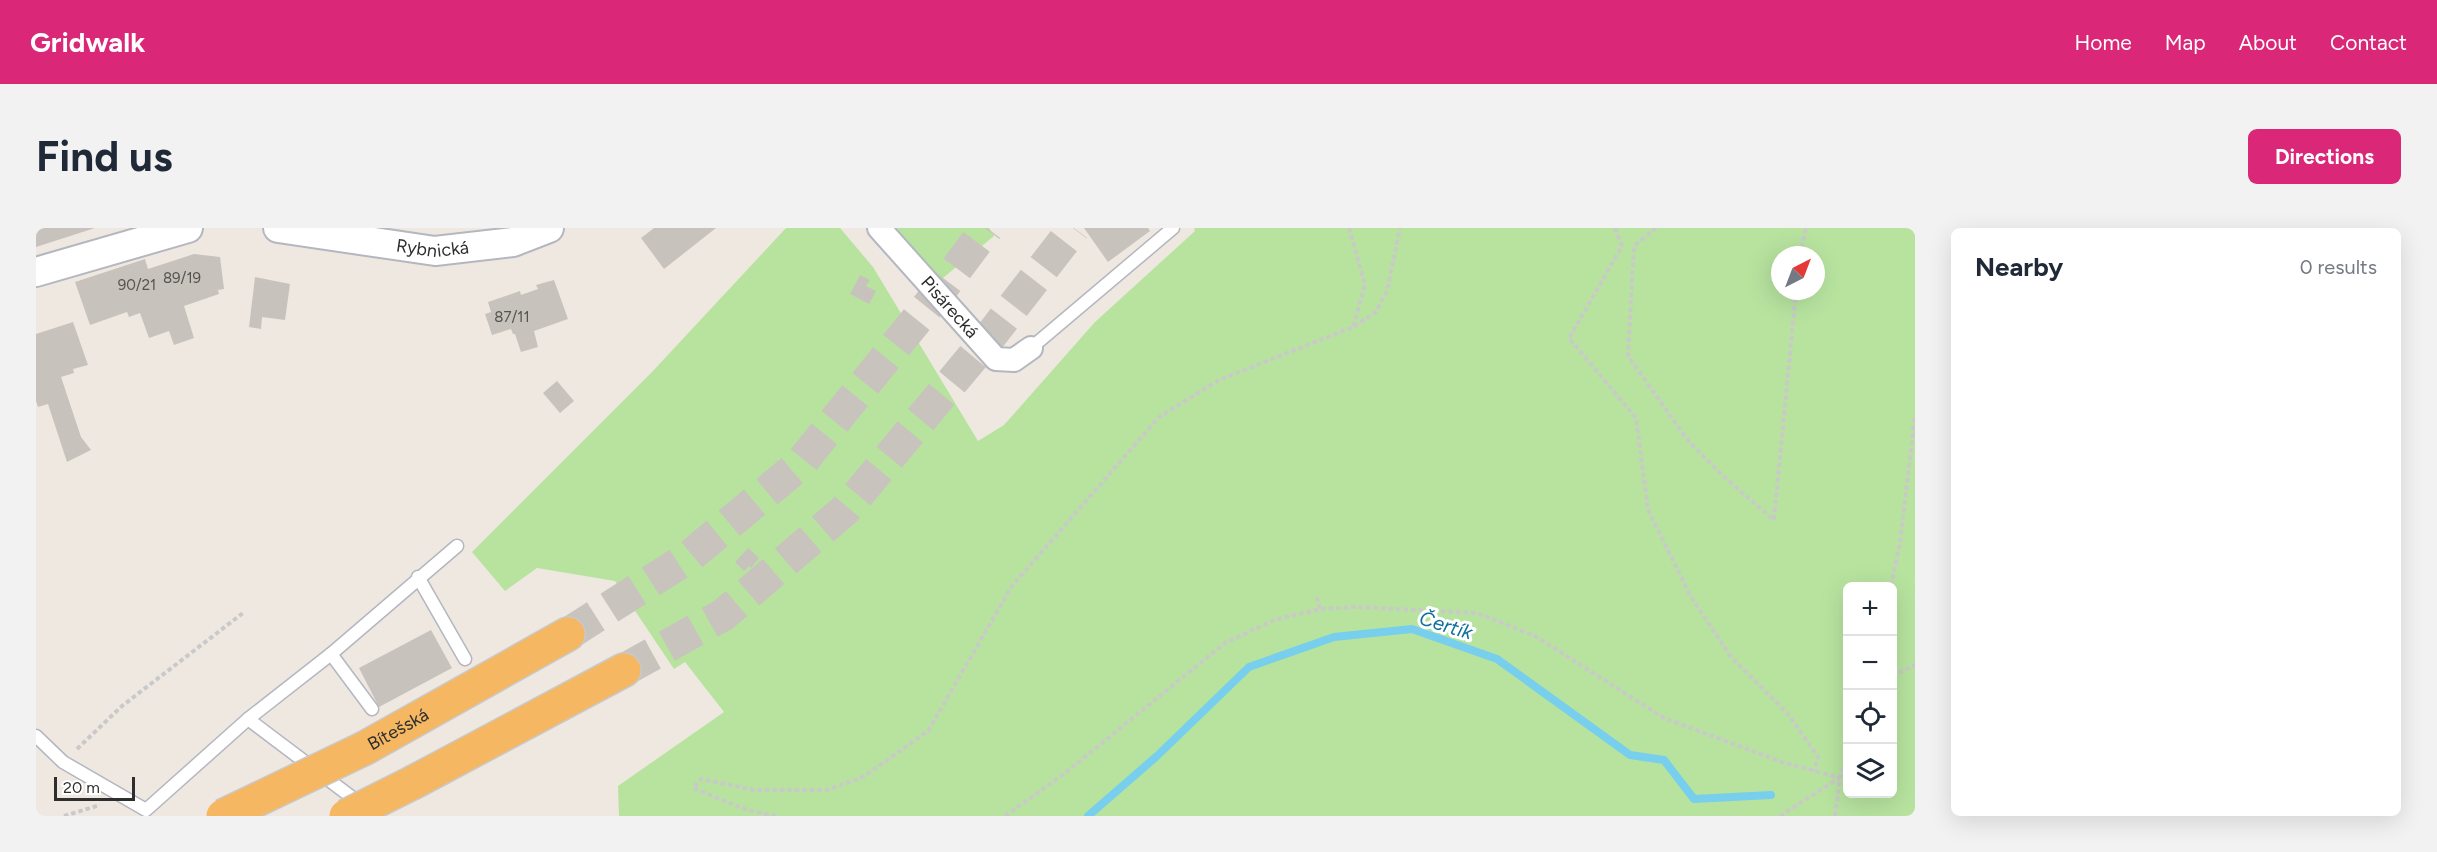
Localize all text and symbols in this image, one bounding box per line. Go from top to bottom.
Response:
text: Gridwalk [30,25,145,59]
text: Home [2075,30,2132,55]
text: Map [2165,30,2206,55]
text: About [2239,30,2297,55]
text: Contact [2330,30,2407,55]
button: Directions [2248,129,2401,184]
text: Find us [36,131,173,182]
street label: Rybnická [395,234,470,262]
north arrow [1771,246,1825,300]
text: Nearby [1975,251,2063,283]
text: 0 results [2300,255,2377,279]
house number: 89/19 [163,269,201,287]
street label: Pisárecká [916,272,983,343]
house number: 90/21 [118,276,156,294]
house number: 87/11 [494,308,530,326]
map controls [1843,582,1897,798]
button: + [1843,582,1897,636]
water label: Čertík [1417,606,1477,645]
button: − [1843,636,1897,690]
button: locate [1843,690,1897,744]
street label: Bítešská [364,704,432,755]
button: layers [1843,744,1897,798]
scale bar [54,774,135,802]
text: 20 m [63,778,100,797]

